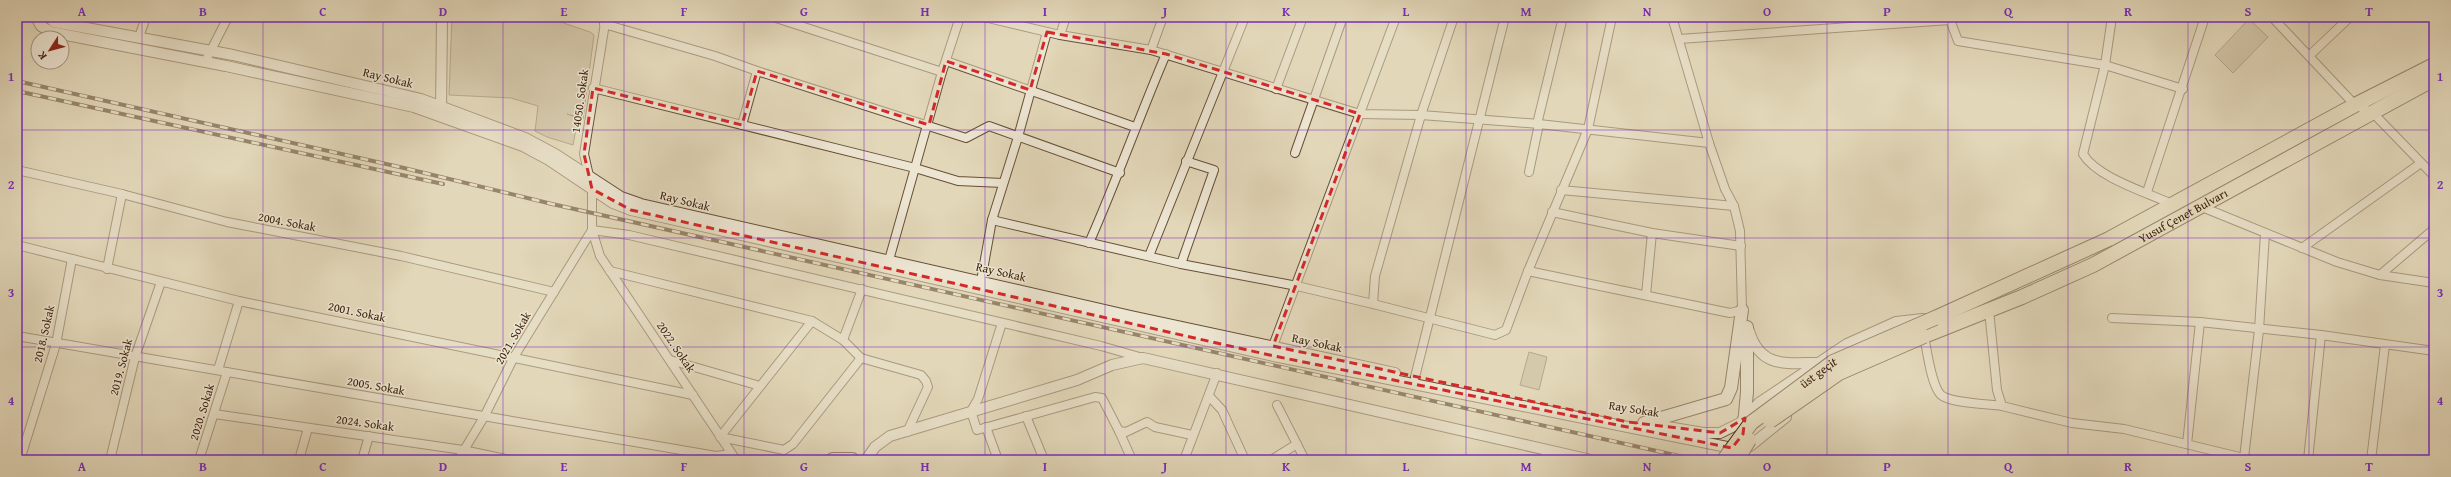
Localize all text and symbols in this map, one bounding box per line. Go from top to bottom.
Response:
text: A [78,2,87,21]
text: B [199,2,207,21]
text: C [319,2,327,21]
text: D [439,2,447,21]
text: E [561,2,568,21]
text: F [681,2,688,21]
text: G [800,2,808,21]
text: H [920,2,930,21]
text: I [1043,2,1047,21]
text: J [1161,2,1168,21]
text: K [1282,2,1291,21]
text: L [1403,2,1410,21]
text: M [1520,2,1532,21]
text: N [1643,2,1652,21]
text: O [1763,2,1771,21]
text: P [1883,2,1891,21]
text: Q [2004,2,2014,21]
text: R [2124,2,2133,21]
text: S [2245,2,2252,21]
text: T [2365,2,2373,21]
north arrow [30,30,70,70]
text: K [33,48,50,63]
street label: Ray Sokak [361,63,416,92]
text: 1 [8,67,14,86]
street label: 14050. Sokak [567,67,593,134]
text: 1 [2437,67,2443,86]
text: 2 [8,175,15,194]
text: 2 [2437,175,2444,194]
street label: Yusuf Çenet Bulvarı [2135,184,2231,247]
street label: Ray Sokak [658,186,713,215]
street label: 2004. Sokak [257,208,318,236]
street label: Ray Sokak [974,257,1029,286]
text: 3 [8,283,14,302]
text: 3 [2437,283,2443,302]
street label: 2001. Sokak [327,297,388,326]
street label: 2018. Sokak [29,303,59,364]
street label: 2021. Sokak [491,307,535,367]
street label: 2022. Sokak [653,318,700,376]
street label: Ray Sokak [1290,329,1345,356]
street label: 2019. Sokak [105,336,137,397]
street label: üst geçit [1796,352,1840,392]
street label: 2005. Sokak [346,372,407,399]
street label: 2020. Sokak [185,381,218,442]
text: 4 [8,391,15,410]
text: 4 [2437,391,2444,410]
street label: Ray Sokak [1608,396,1662,421]
street label: 2024. Sokak [335,410,396,435]
text: A [78,457,87,476]
text: B [199,457,207,476]
text: C [319,457,327,476]
text: D [439,457,447,476]
text: E [561,457,568,476]
text: F [681,457,688,476]
text: G [800,457,808,476]
text: H [920,457,930,476]
text: I [1043,457,1047,476]
text: J [1161,457,1168,476]
text: K [1282,457,1291,476]
text: L [1403,457,1410,476]
text: M [1520,457,1532,476]
text: N [1643,457,1652,476]
text: O [1763,457,1771,476]
text: P [1883,457,1891,476]
text: Q [2004,457,2014,476]
text: R [2124,457,2133,476]
text: S [2245,457,2252,476]
text: T [2365,457,2373,476]

